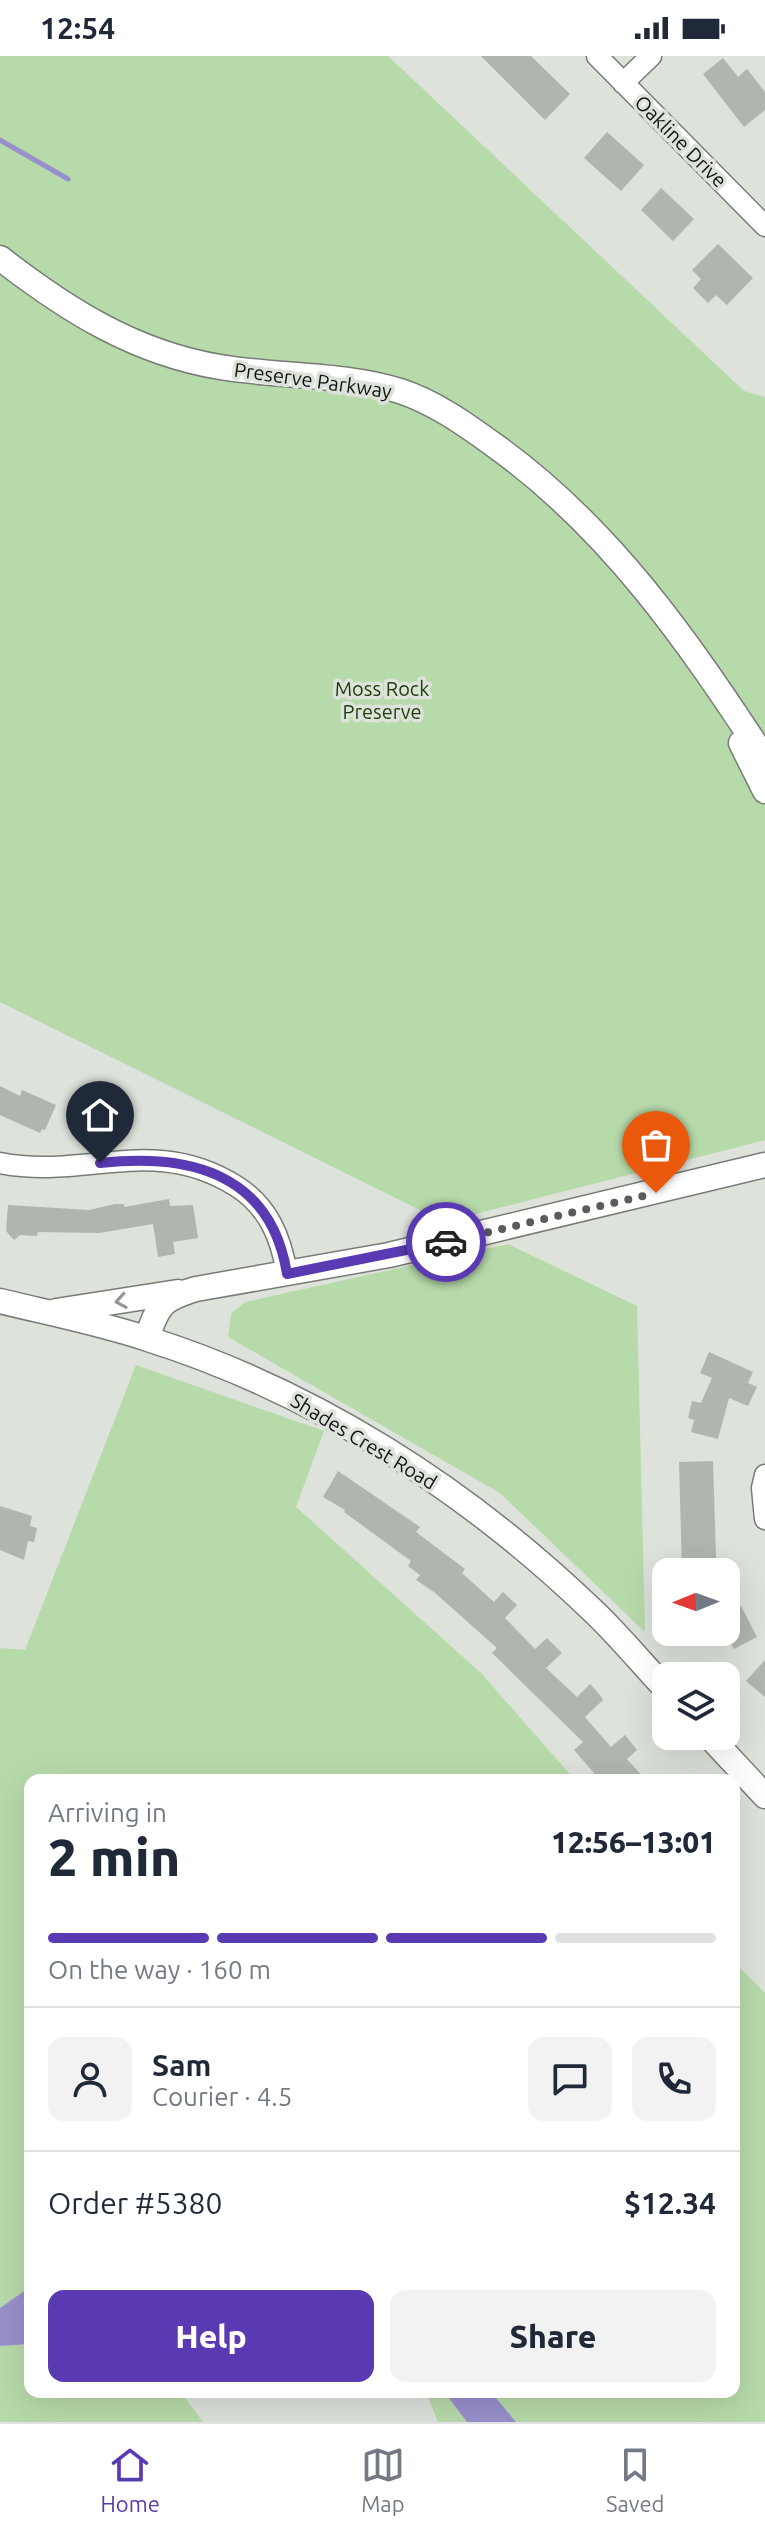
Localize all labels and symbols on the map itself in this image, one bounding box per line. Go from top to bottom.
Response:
street label: Oakline Drive [630,90,732,192]
street label: Preserve Parkway [233,358,394,402]
park label: Moss Rock Preserve [335,677,429,723]
pin [66,1081,134,1163]
pin [622,1111,690,1193]
courier [406,1202,486,1282]
one-way arrow [114,1292,128,1309]
street label: Shades Crest Road [287,1388,441,1494]
north arrow [652,1558,740,1646]

